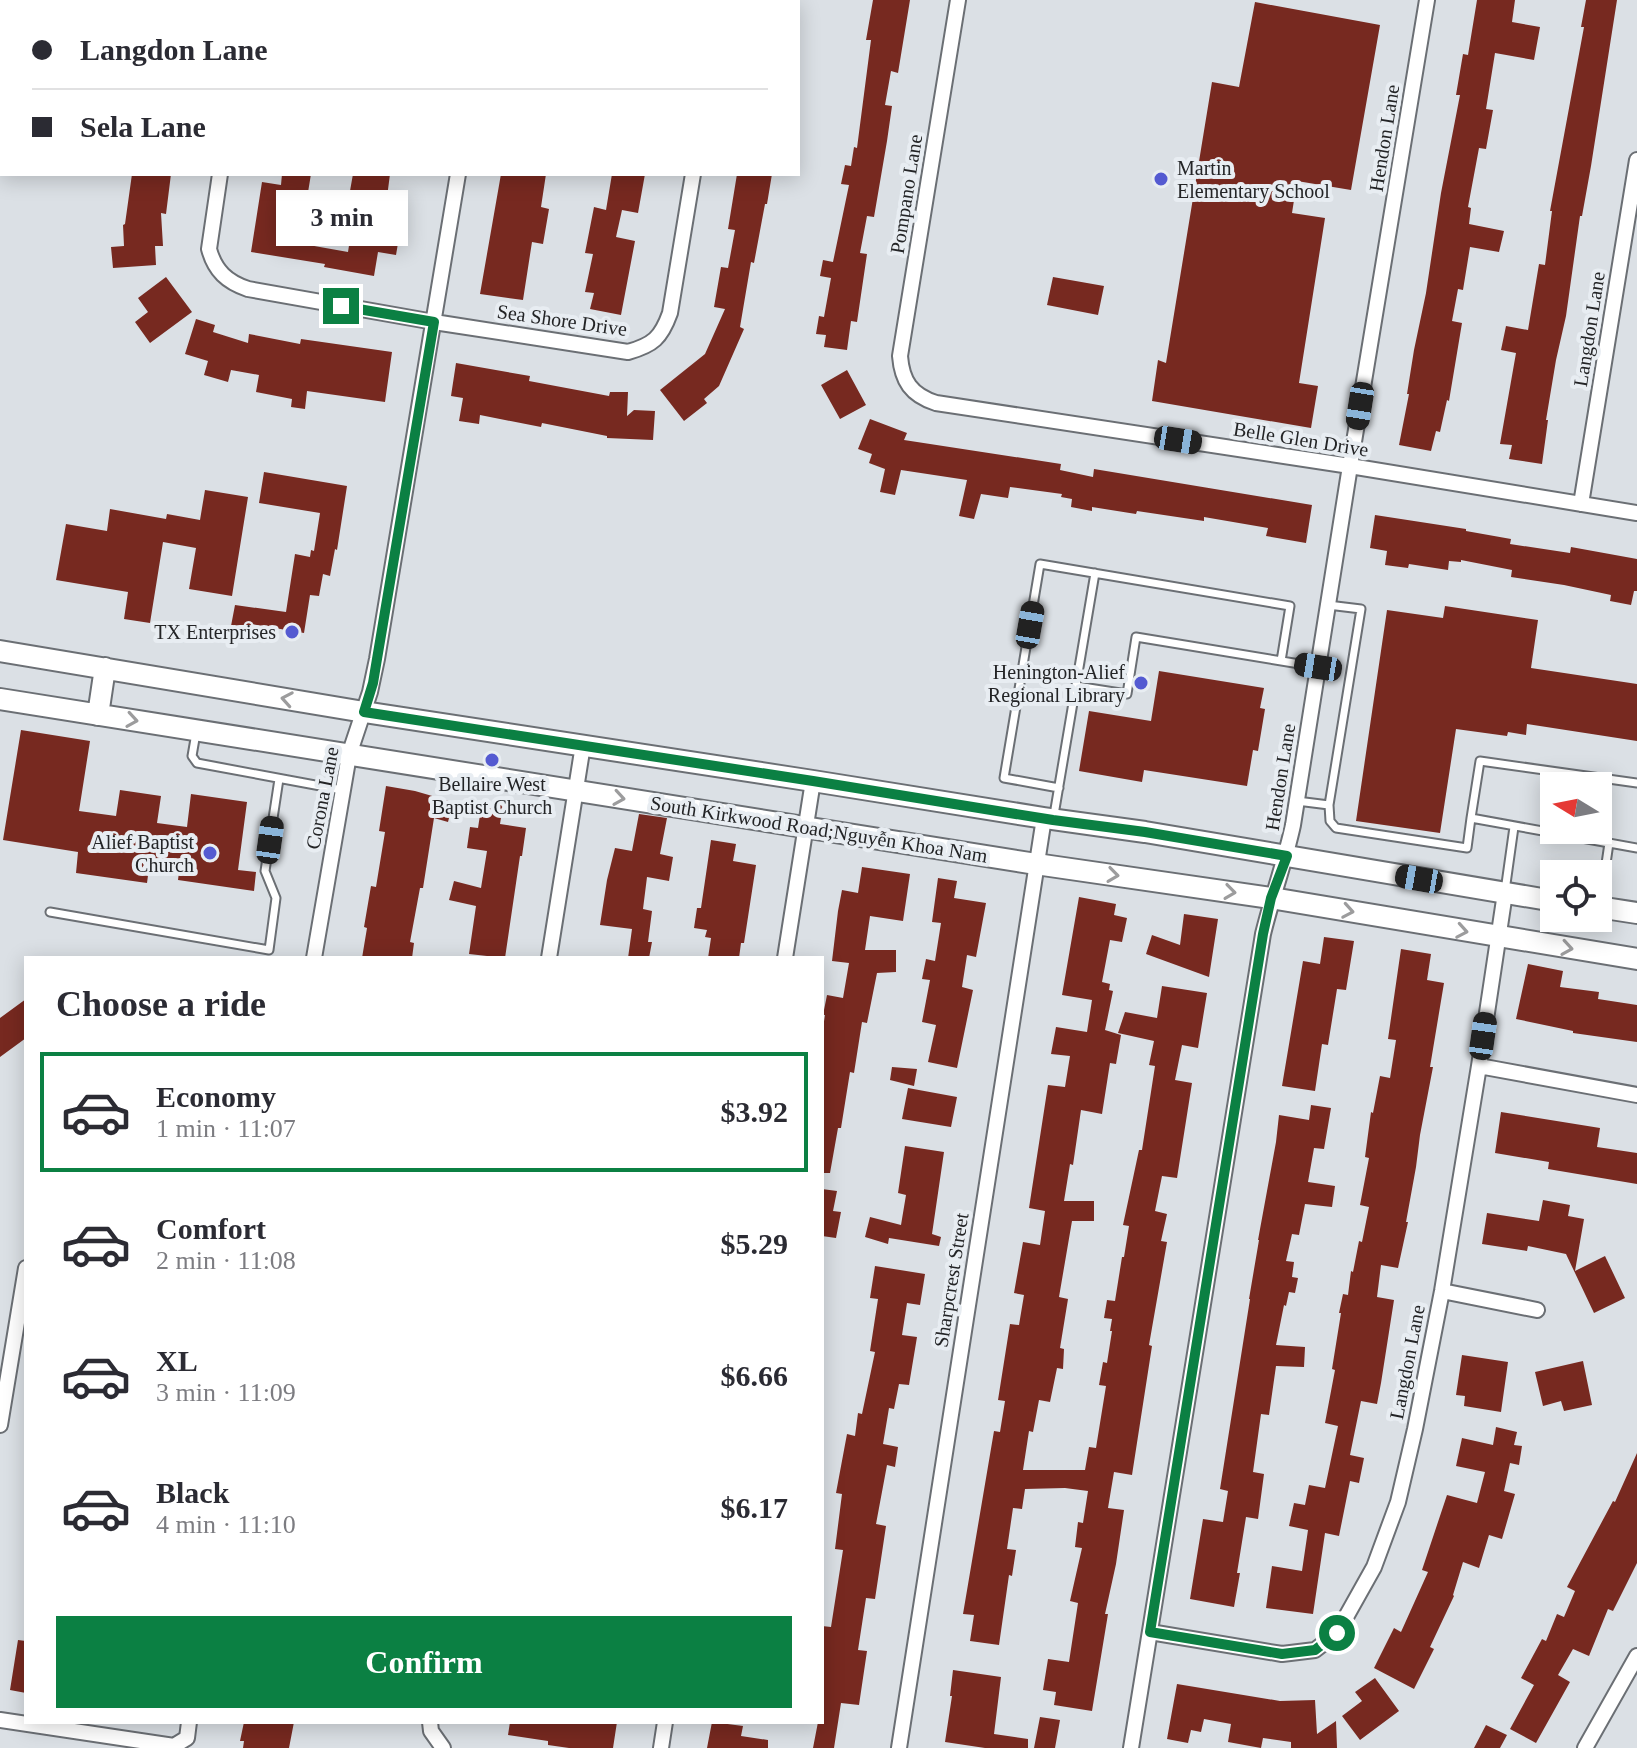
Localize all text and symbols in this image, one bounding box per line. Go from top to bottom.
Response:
text: Langdon Lane [80,33,268,66]
street label: Hendon Lane [1365,83,1403,193]
text: Sela Lane [80,110,206,143]
street label: Pompano Lane [886,133,927,255]
place label: Martin Elementary School [1177,157,1330,203]
marker: Martin Elementary School [1152,170,1170,188]
callout: 3 min [275,190,407,246]
text: 3 min [311,203,373,232]
street label: Langdon Lane [1569,270,1610,388]
route end [323,288,359,324]
street label: Sea Shore Drive [496,300,629,340]
car [1344,380,1376,432]
street label: Belle Glen Drive [1232,417,1370,461]
car [1152,424,1204,456]
car [1014,599,1046,651]
place label: TX Enterprises [154,621,276,644]
marker: TX Enterprises [283,623,301,641]
car [1292,651,1344,683]
place label: Henington-Alief Regional Library [988,661,1125,707]
marker: Henington-Alief Regional Library [1132,674,1150,692]
one-way arrow [280,691,294,708]
one-way arrow [125,711,139,728]
street label: Hendon Lane [1261,722,1299,832]
street label: Corona Lane [301,745,343,851]
marker: Bellaire West Baptist Church [483,751,501,769]
north arrow [1540,772,1612,844]
map controls [1540,772,1612,932]
place label: Bellaire West Baptist Church [432,773,552,819]
one-way arrow [613,789,626,806]
street label: South Kirkwood Road;Nguyễn Khoa Nam [649,791,990,868]
car [255,815,285,865]
place label: Alief Baptist Church [91,831,194,876]
marker: Alief Baptist Church [201,844,219,862]
button: locate [1540,860,1612,932]
car [1393,863,1445,895]
one-way arrow [1106,866,1120,883]
one-way arrow [1223,883,1237,900]
one-way arrow [1342,902,1355,919]
one-way arrow [1455,921,1469,938]
one-way arrow [1561,939,1574,956]
text: Choose a ride [56,984,266,1024]
car [1468,1011,1498,1061]
icon: car [60,1076,132,1148]
text: Economy [156,1080,276,1113]
text: $3.92 [721,1095,788,1128]
text: 1 min · 11:07 [156,1114,296,1143]
icon: car [60,1208,132,1280]
street label: Sharpcrest Street [929,1211,974,1349]
text: Comfort [156,1212,266,1245]
text: $5.29 [721,1227,788,1260]
text: 2 min · 11:08 [156,1246,296,1275]
street label: Langdon Lane [1385,1303,1430,1421]
icon: car [60,1340,132,1412]
text: XL [156,1344,198,1377]
text: $6.66 [721,1359,788,1392]
text: 3 min · 11:09 [156,1378,296,1407]
icon: car [60,1472,132,1544]
text: Black [156,1476,229,1509]
text: $6.17 [721,1491,788,1524]
text: 4 min · 11:10 [156,1510,296,1539]
route start [1319,1615,1355,1651]
button: Confirm [56,1616,792,1708]

